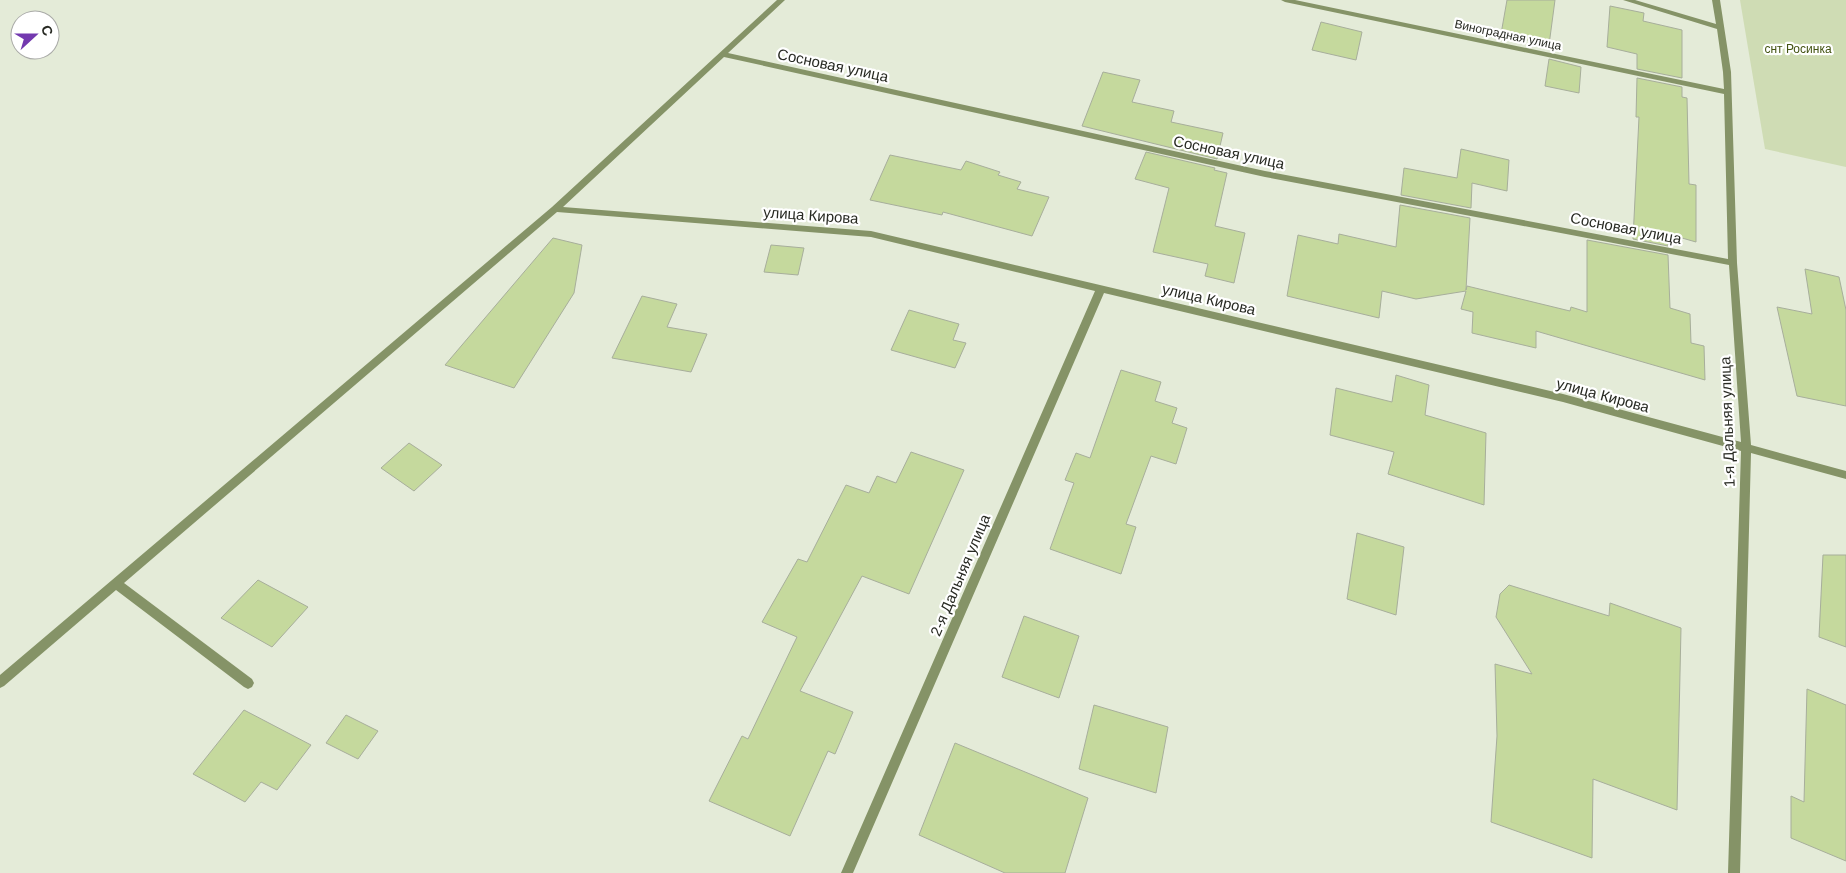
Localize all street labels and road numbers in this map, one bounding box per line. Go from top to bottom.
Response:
street label: Виноградная улица [1453,17,1563,53]
street label: Сосновая улица [776,45,891,85]
street label: Сосновая улица [1172,132,1287,172]
street label: улица Кирова [763,203,860,227]
street label: Сосновая улица [1569,209,1684,247]
street label: улица Кирова [1161,280,1258,318]
street label: 1-я Дальняя улица [1716,356,1738,488]
street label: улица Кирова [1555,374,1652,416]
street label: 2-я Дальняя улица [927,511,994,638]

